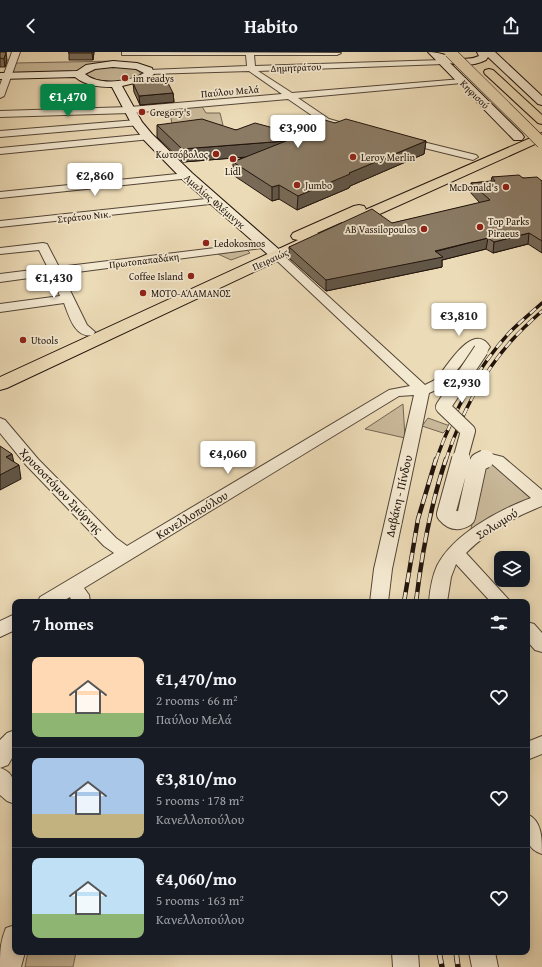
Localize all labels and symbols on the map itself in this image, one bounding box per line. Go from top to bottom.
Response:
street label: Δημητράτου [270,59,322,76]
place label: im readys [133,71,174,86]
marker: im readys [120,73,130,83]
street label: Κηφισού [457,76,493,112]
street label: Παύλου Μελά [200,81,260,102]
pin: €1,470 [35,84,101,118]
place label: Gregory's [150,105,190,120]
marker: Gregory's [137,107,147,117]
pin: €3,900 [265,115,331,149]
place label: Κωτσόβολος [156,147,209,162]
marker: Κωτσόβολος [211,149,221,159]
place label: Leroy Merlin [361,150,415,165]
marker: Leroy Merlin [348,152,358,162]
marker: Lidl [228,154,238,164]
pin: €2,860 [62,163,128,197]
place label: Lidl [225,164,241,179]
street label: Αμαλίας Φλέμινγκ [181,171,249,233]
place label: Jumbo [303,178,332,193]
marker: Jumbo [292,180,302,190]
place label: McDonald's [449,180,498,195]
marker: McDonald's [501,182,511,192]
street label: Στράτου Νικ. [57,206,112,227]
place label: Top Parks Piraeus [488,214,529,241]
place label: AB Vassilopoulos [345,222,416,237]
marker: Top Parks Piraeus [475,222,485,232]
marker: AB Vassilopoulos [419,224,429,234]
place label: Ledokosmos [214,236,265,251]
marker: Ledokosmos [201,238,211,248]
street label: Πειραιώς [250,244,292,274]
street label: Πρωτοπαπαδάκη [108,249,180,272]
pin: €1,430 [21,265,87,299]
place label: Coffee Island [129,269,184,284]
marker: Coffee Island [186,271,196,281]
place label: MOTO-ΑΛΑΜΑΝΟΣ [151,286,231,301]
marker: MOTO-ΑΛΑΜΑΝΟΣ [138,288,148,298]
pin: €3,810 [426,303,492,337]
place label: Utools [31,333,58,348]
marker: Utools [18,335,28,345]
pin: €2,930 [429,370,495,404]
pin: €4,060 [195,441,261,475]
street label: Χρυσοστόμου Σμύρνης [16,444,107,537]
street label: Δαβάκη - Πίνδου [381,453,416,539]
street label: Κανελλοπούλου [152,486,231,543]
street label: Σολωμού [473,504,521,543]

